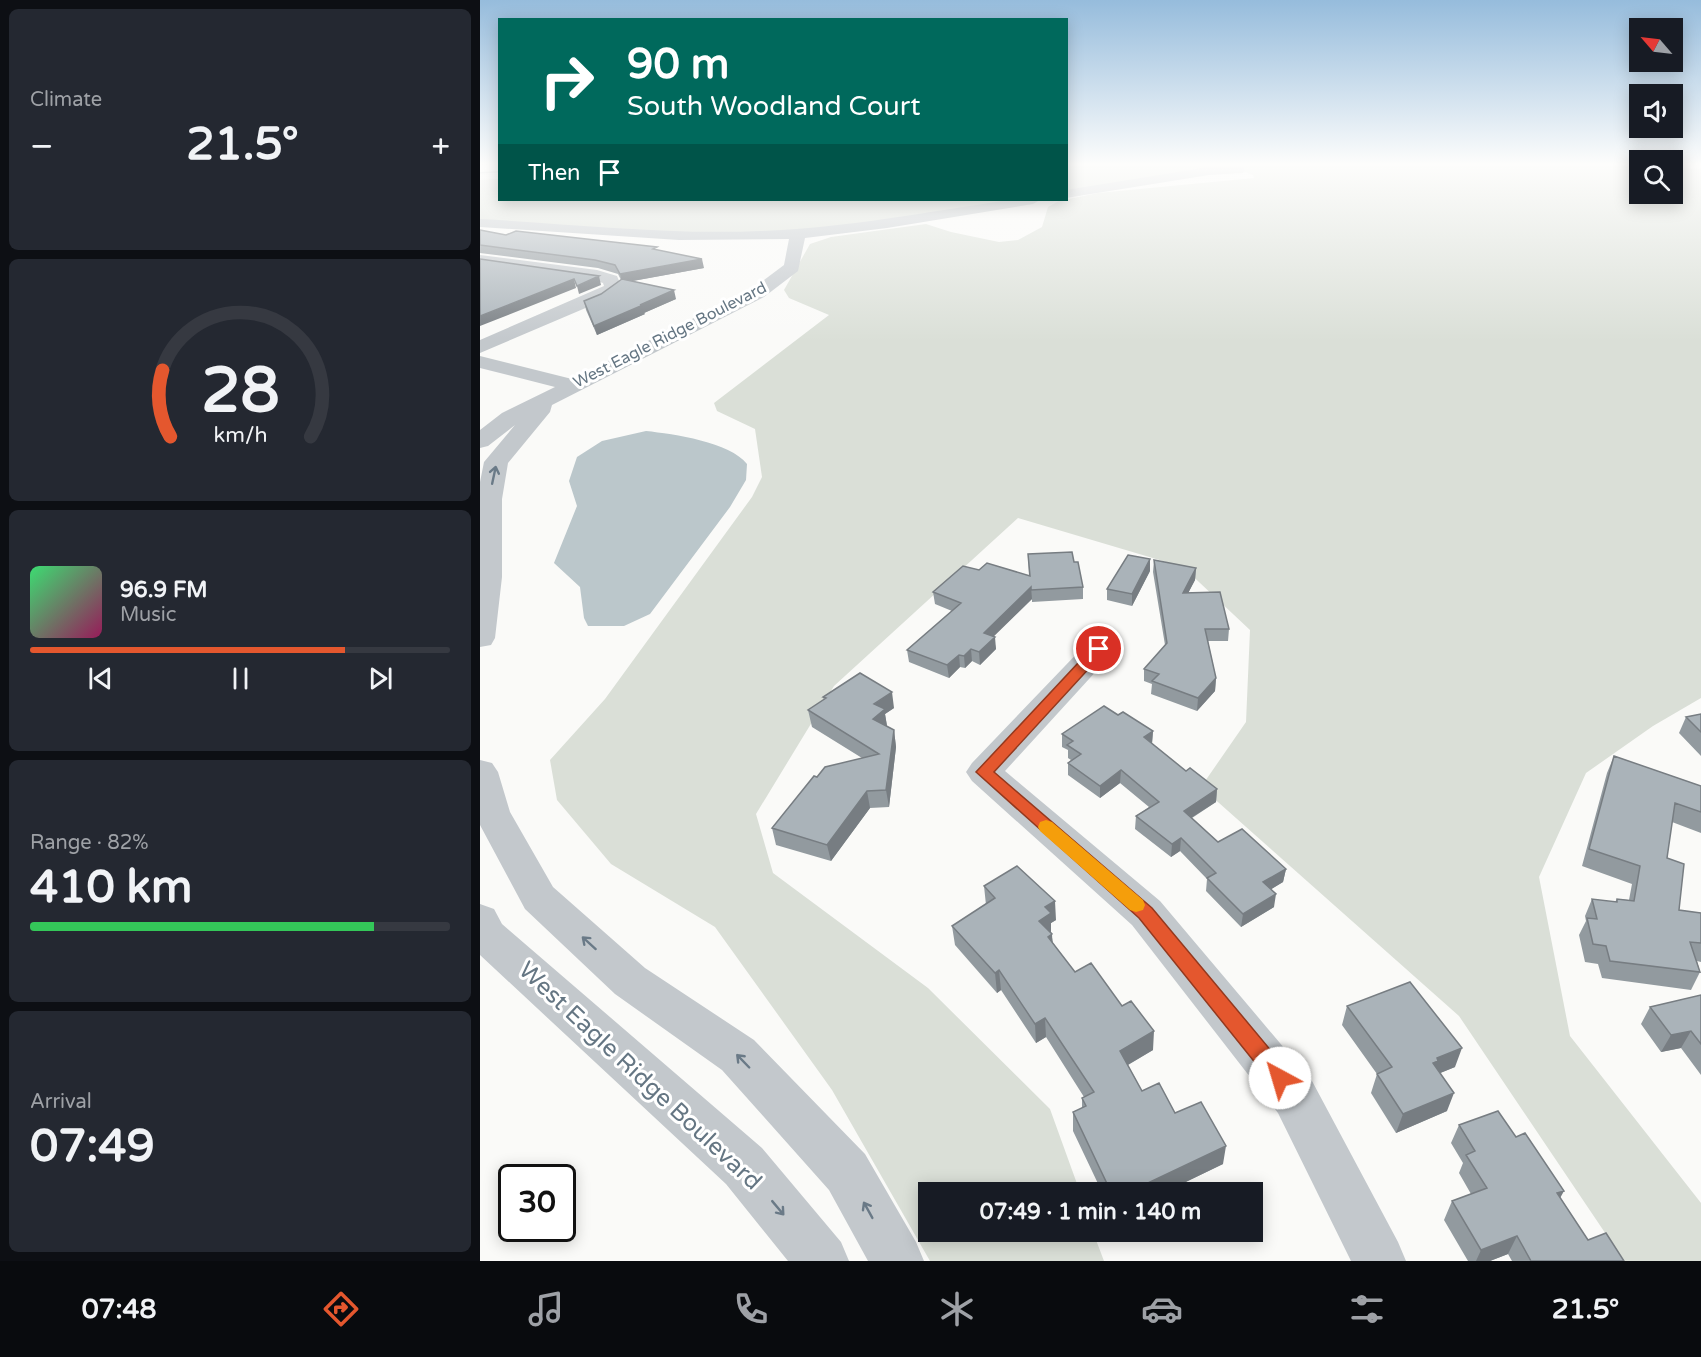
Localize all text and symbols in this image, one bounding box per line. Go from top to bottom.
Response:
north arrow [1629,18,1683,72]
map controls [1629,18,1683,204]
text: 90 m [627,39,729,90]
icon: right [528,42,606,120]
button: sound [1629,84,1683,138]
text: Climate [30,88,102,112]
text: South Woodland Court [627,90,920,123]
text: 21.5° [186,118,299,172]
text: − [30,127,54,166]
text: + [431,127,450,166]
button: search [1629,150,1683,204]
icon: arrive [593,156,626,189]
text: Then [528,160,581,186]
street label: West Eagle Ridge Boulevard [570,277,770,393]
text: 28 [201,354,279,429]
text: km/h [213,423,267,449]
one-way arrow [488,466,500,485]
text: 96.9 FM [120,577,208,603]
text: Music [120,603,176,627]
pin [1073,623,1124,674]
icon: arrive [1082,632,1115,665]
icon: previous [84,662,117,695]
icon: pause [224,662,257,695]
icon: next [364,662,397,695]
text: Range · 82% [30,831,149,855]
text: 410 km [30,861,192,915]
one-way arrow [582,936,597,950]
street label: West Eagle Ridge Boulevard [513,956,767,1196]
position arrow [1248,1046,1312,1110]
one-way arrow [736,1054,751,1069]
text: Arrival [30,1090,92,1114]
text: 07:49 [30,1120,155,1174]
speed limit sign: 30 [498,1164,576,1242]
text: 07:49 · 1 min · 140 m [980,1199,1201,1225]
one-way arrow [772,1200,785,1216]
one-way arrow [862,1202,874,1219]
icon: directions [320,1288,362,1330]
icon: music [525,1288,567,1330]
icon: phone [730,1288,772,1330]
icon: climate [936,1288,978,1330]
icon: car [1141,1288,1183,1330]
icon: filters [1346,1288,1388,1330]
text: 07:48 [82,1293,157,1326]
text: 21.5° [1552,1293,1619,1326]

